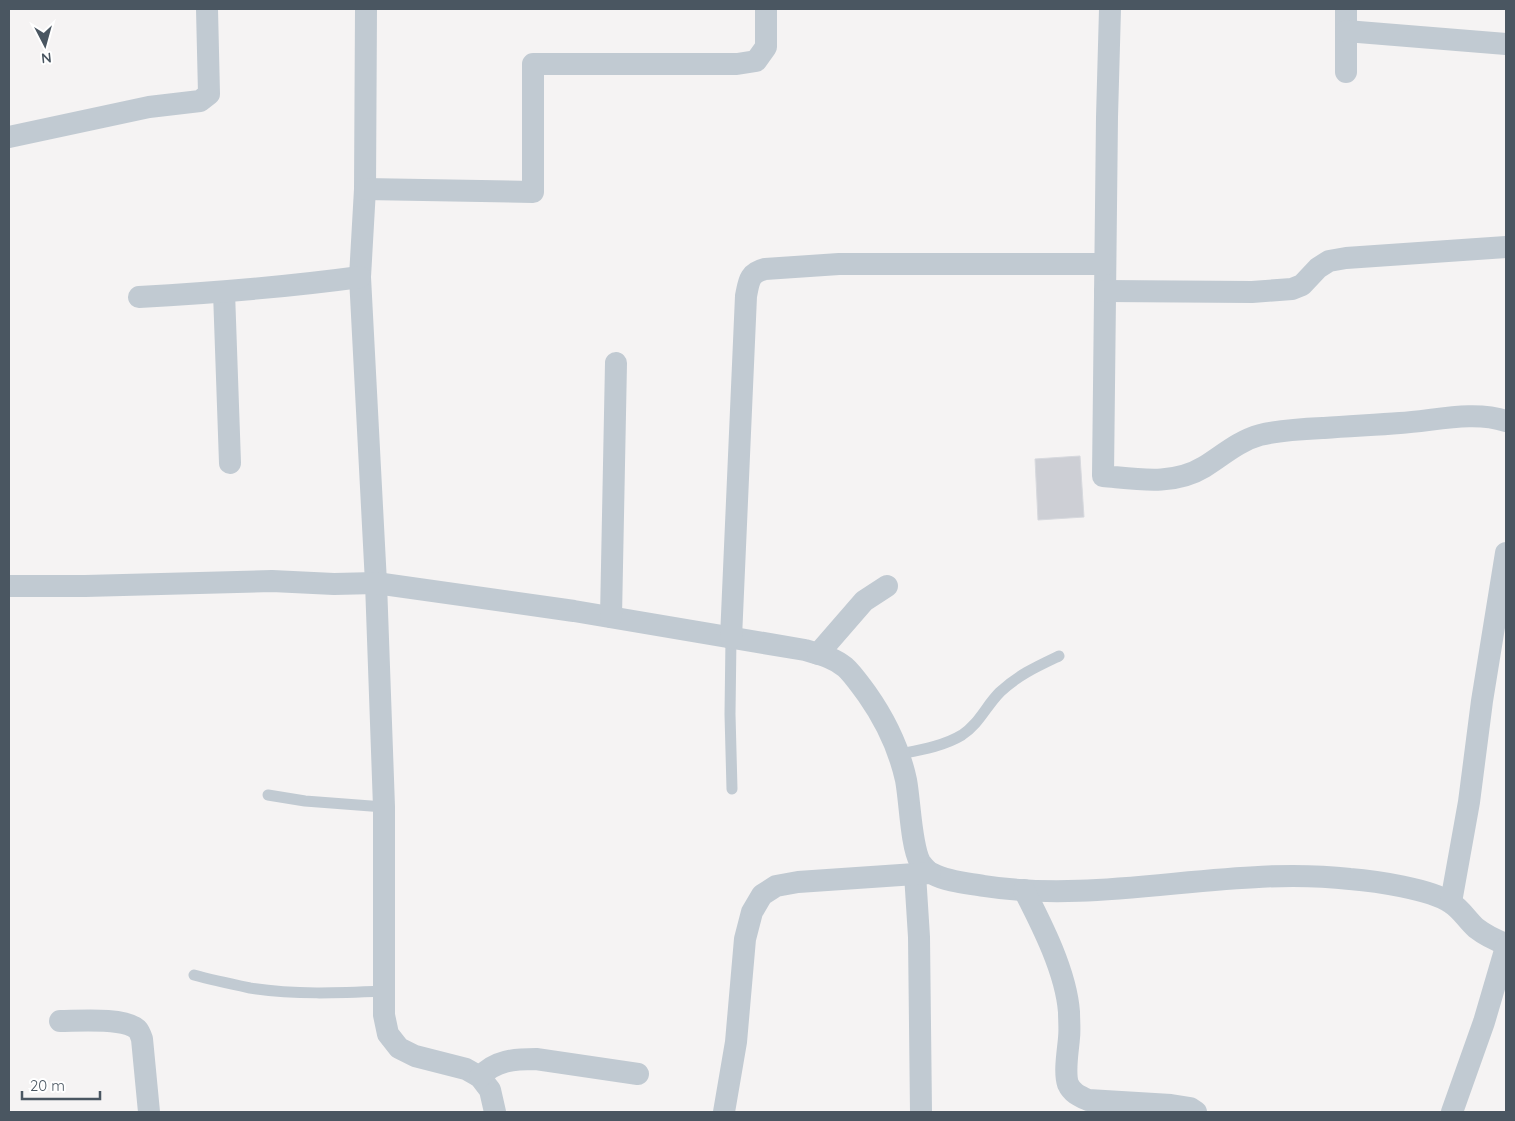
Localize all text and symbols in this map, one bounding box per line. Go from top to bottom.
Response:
north arrow [20,20,70,70]
text: N [40,48,52,67]
scale bar [22,1068,100,1100]
text: 20 m [30,1076,65,1095]

